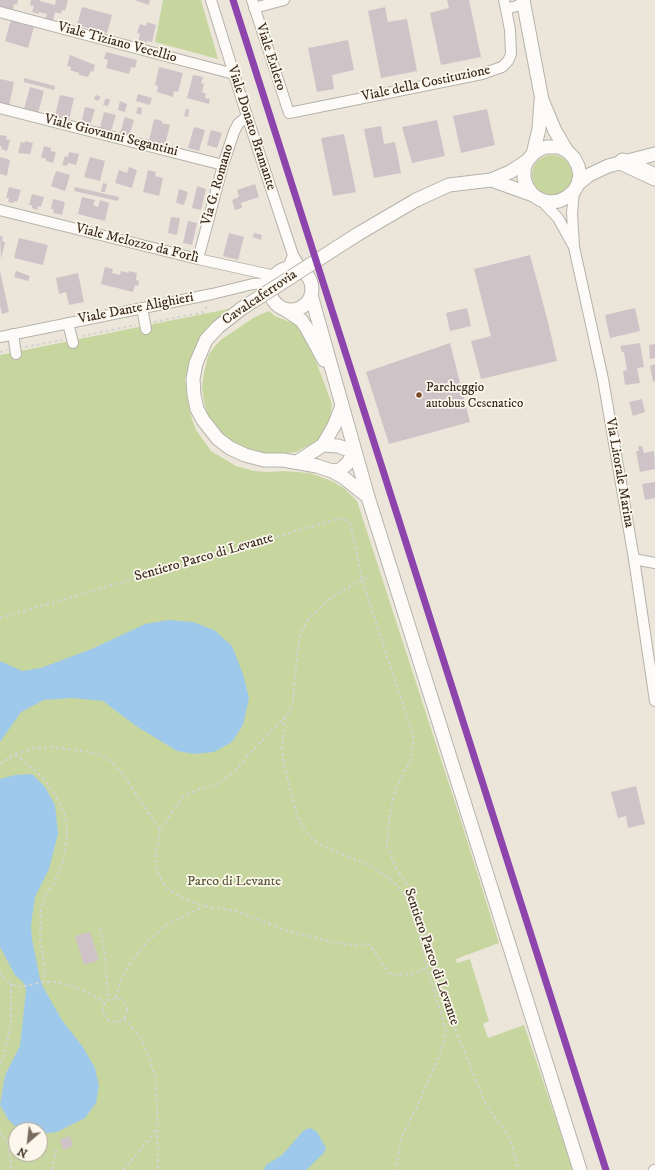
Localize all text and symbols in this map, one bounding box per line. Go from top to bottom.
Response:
street label: Viale Tiziano Vecellio [56,19,178,67]
street label: Viale Eulero [251,21,289,93]
street label: Viale della Costituzione [360,62,492,106]
street label: Viale Donato Bramante [223,64,279,192]
street label: Viale Giovanni Segantini [43,111,179,161]
street label: Via G. Romano [198,142,238,228]
street label: Viale Melozzo da Forlì [74,221,200,267]
street label: Cavalcaferrovia [219,267,301,329]
street label: Viale Dante Alighieri [77,290,195,328]
place label: Parcheggio autobus Cesenatico [426,380,523,411]
marker: Parcheggio autobus Cesenatico [414,390,424,400]
street label: Via Litorale Marina [601,417,637,529]
street label: Sentiero Parco di Levante [133,530,275,586]
park label: Parco di Levante [187,874,281,890]
street label: Sentiero Parco di Levante [400,886,462,1028]
north arrow [8,1122,48,1162]
text: N [16,1143,30,1160]

